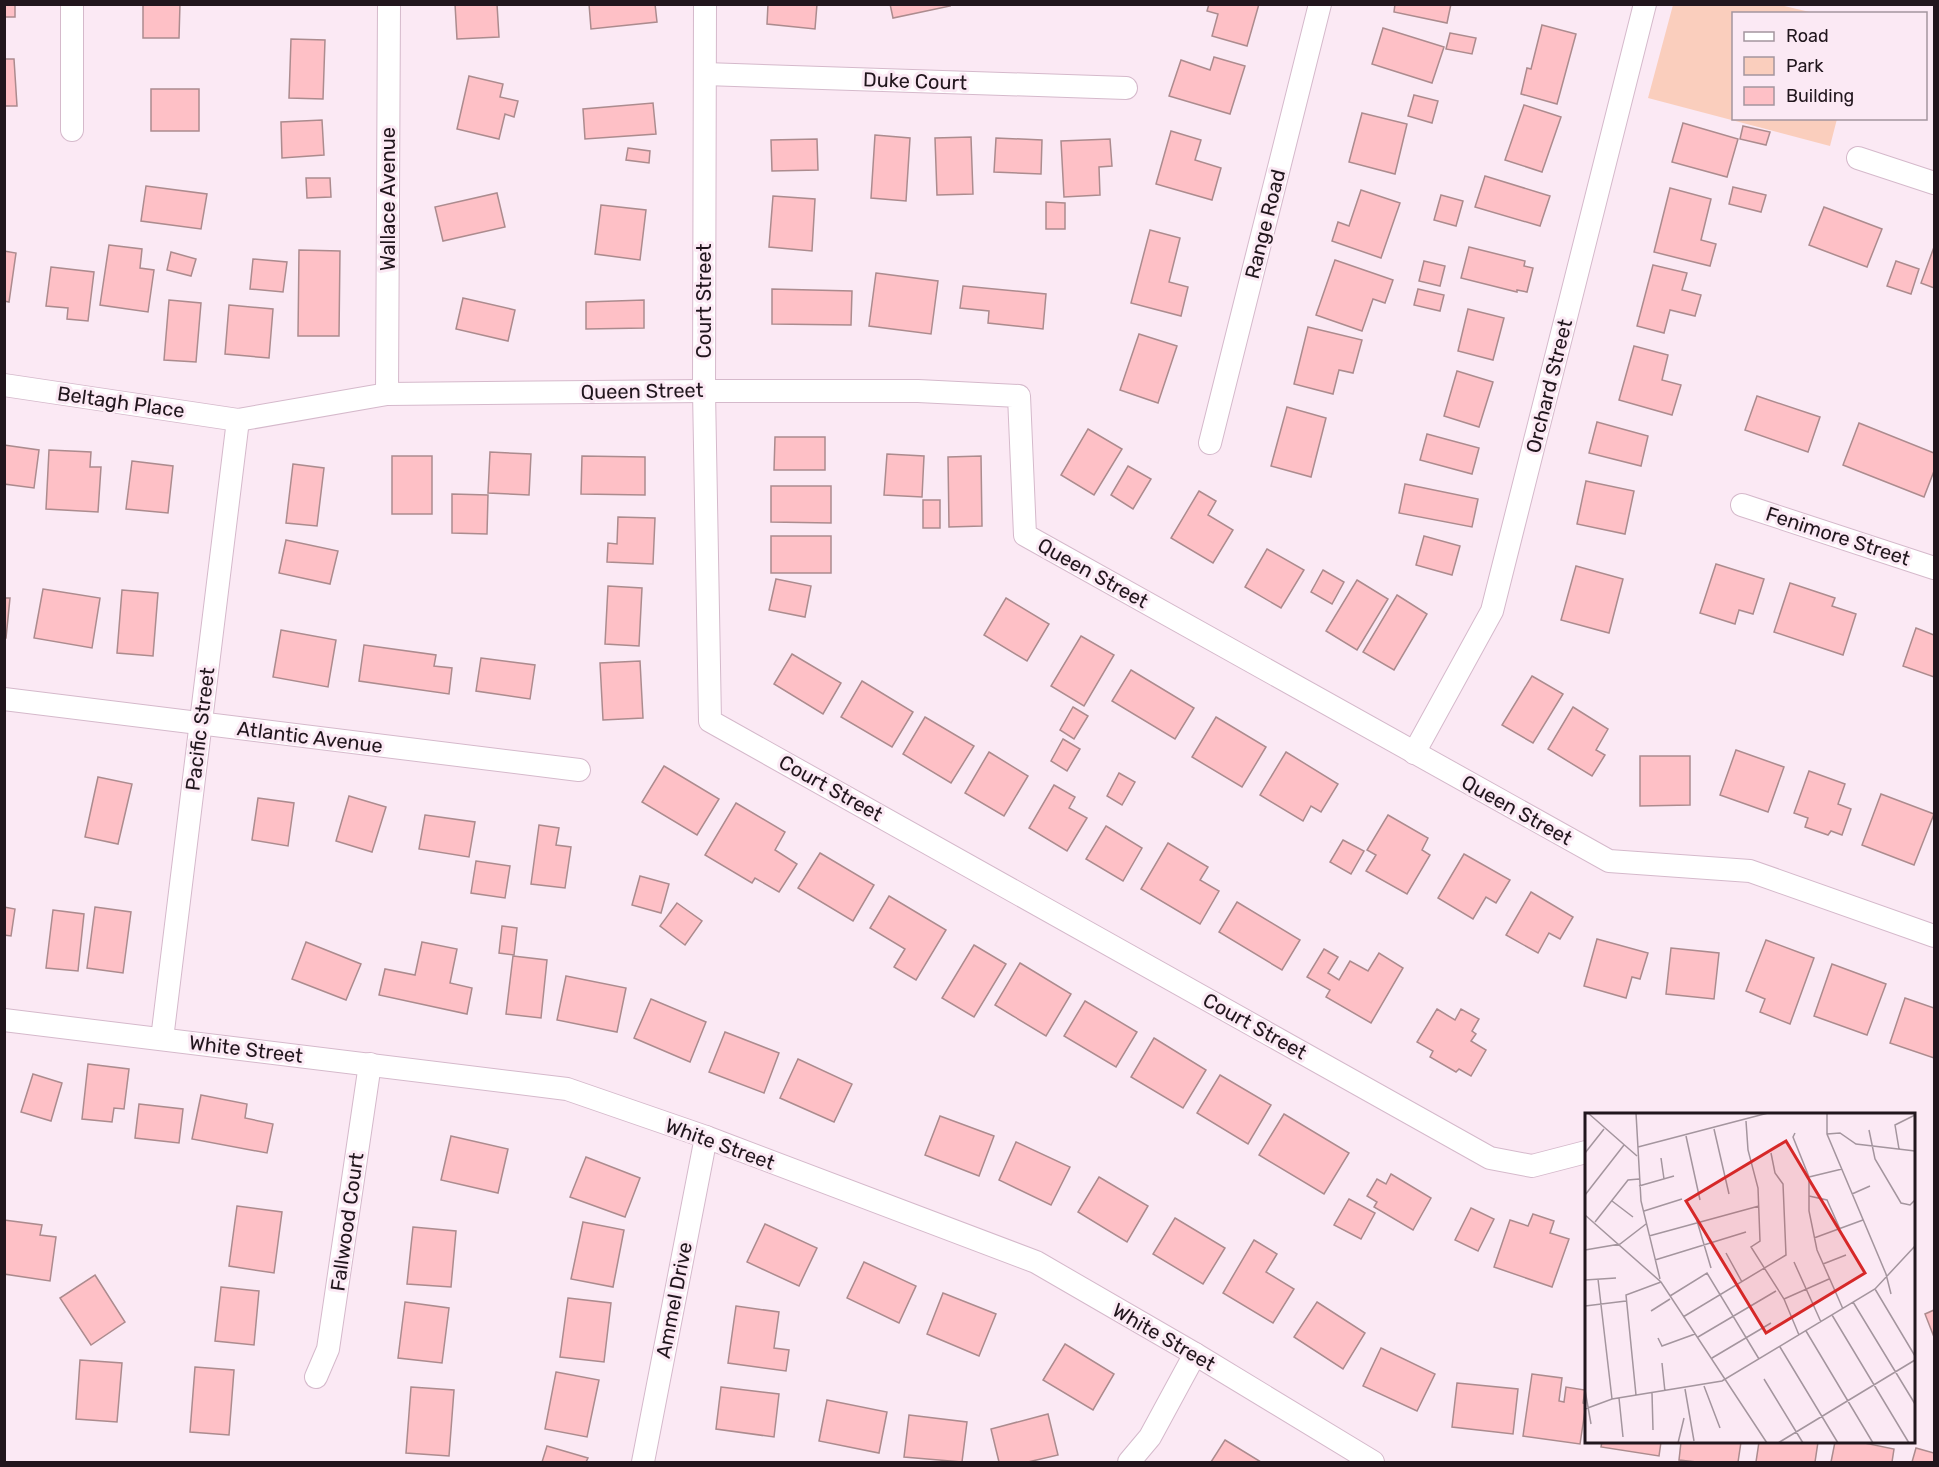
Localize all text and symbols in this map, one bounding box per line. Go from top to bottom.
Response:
legend [1732,12,1927,120]
text: Road [1786,25,1829,47]
text: Park [1786,55,1824,77]
street label: Duke Court [863,67,968,95]
text: Building [1786,85,1854,107]
street label: Wallace Avenue [376,127,400,271]
street label: Range Road [1240,167,1290,281]
street label: Court Street [692,243,716,358]
street label: Orchard Street [1521,316,1577,455]
street label: Queen Street [580,378,704,404]
street label: Beltagh Place [56,381,186,423]
street label: Fenimore Street [1763,501,1913,571]
street label: Queen Street [1033,533,1153,613]
street label: Pacific Street [181,666,220,792]
street label: Atlantic Avenue [236,716,384,758]
street label: Court Street [775,750,887,826]
street label: Queen Street [1457,770,1577,850]
street label: Court Street [1199,988,1311,1064]
street label: White Street [188,1030,305,1068]
street label: White Street [662,1113,778,1175]
inset map [1585,1113,1915,1443]
street label: Fallwood Court [325,1151,369,1293]
street label: Ammel Drive [651,1240,697,1360]
street label: White Street [1108,1298,1220,1376]

